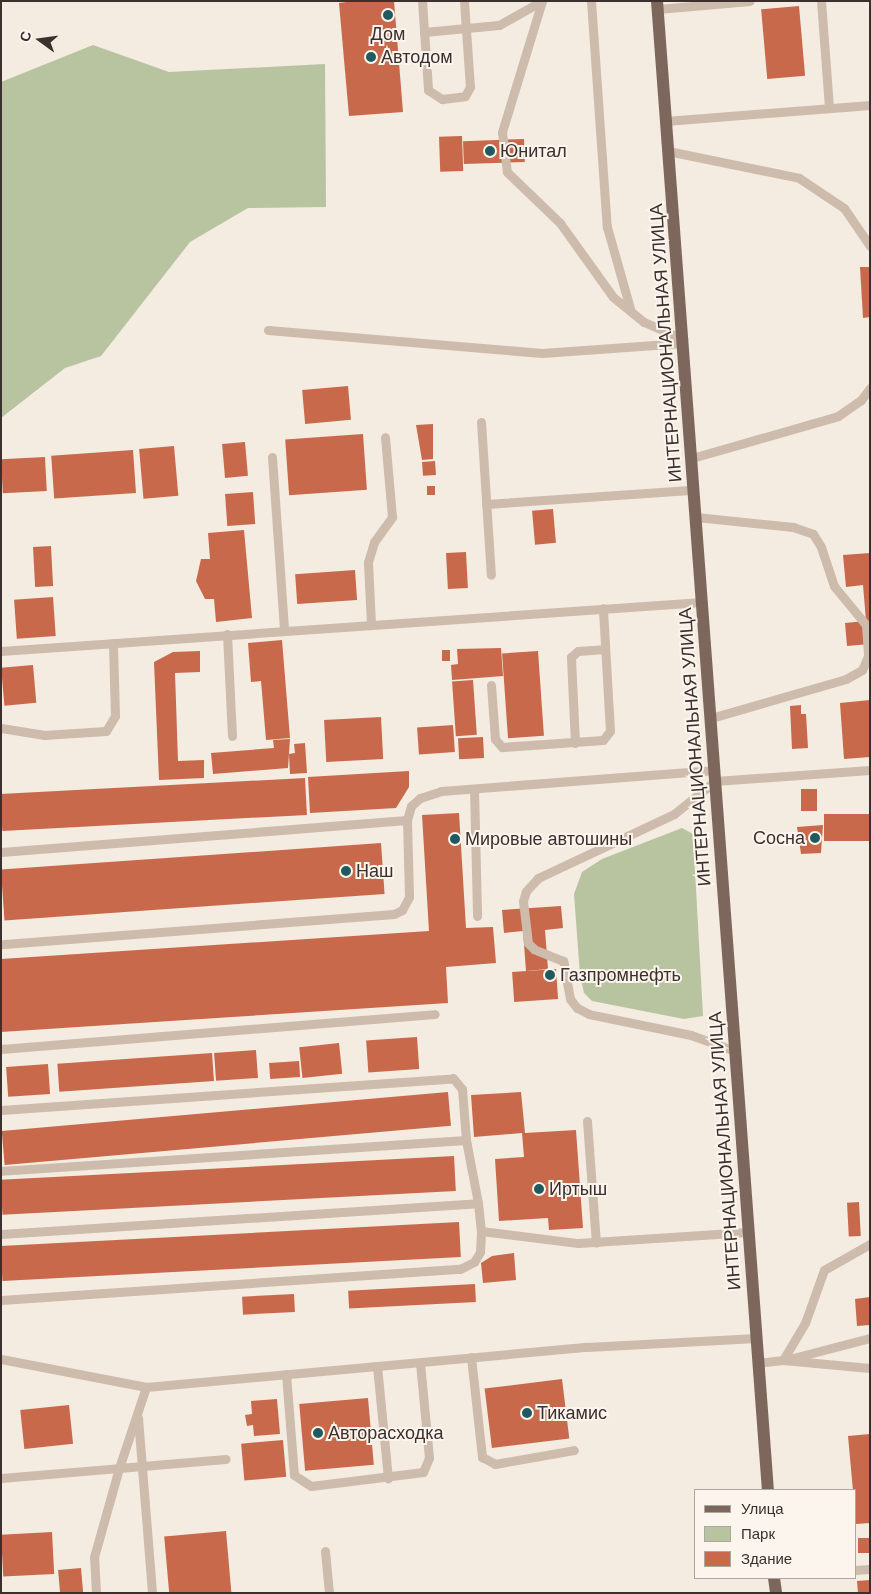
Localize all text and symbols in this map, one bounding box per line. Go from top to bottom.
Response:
marker: Дом [382,9,394,21]
north arrow [15,15,65,65]
place label: Дом [371,23,405,45]
text: С [16,30,34,43]
place label: Автодом [381,46,453,68]
marker: Автодом [365,51,377,63]
place label: Юнитал [500,140,567,162]
marker: Юнитал [484,145,496,157]
street label: ИНТЕРНАЦИОНАЛЬНАЯ УЛИЦА [645,203,687,483]
street label: ИНТЕРНАЦИОНАЛЬНАЯ УЛИЦА [674,607,716,887]
place label: Сосна [753,827,805,849]
place label: Мировые автошины [465,828,632,850]
marker: Сосна [809,832,821,844]
marker: Мировые автошины [449,833,461,845]
place label: Наш [356,860,393,882]
marker: Наш [340,865,352,877]
place label: Газпромнефть [560,964,681,986]
marker: Газпромнефть [544,969,556,981]
street label: ИНТЕРНАЦИОНАЛЬНАЯ УЛИЦА [704,1011,746,1291]
place label: Иртыш [549,1178,607,1200]
marker: Иртыш [533,1183,545,1195]
place label: Тикамис [537,1402,607,1424]
marker: Тикамис [521,1407,533,1419]
place label: Авторасходка [328,1422,443,1444]
marker: Авторасходка [312,1427,324,1439]
legend [694,1489,856,1579]
text: Улица [741,1500,784,1517]
text: Парк [741,1525,775,1542]
text: Здание [741,1550,792,1567]

